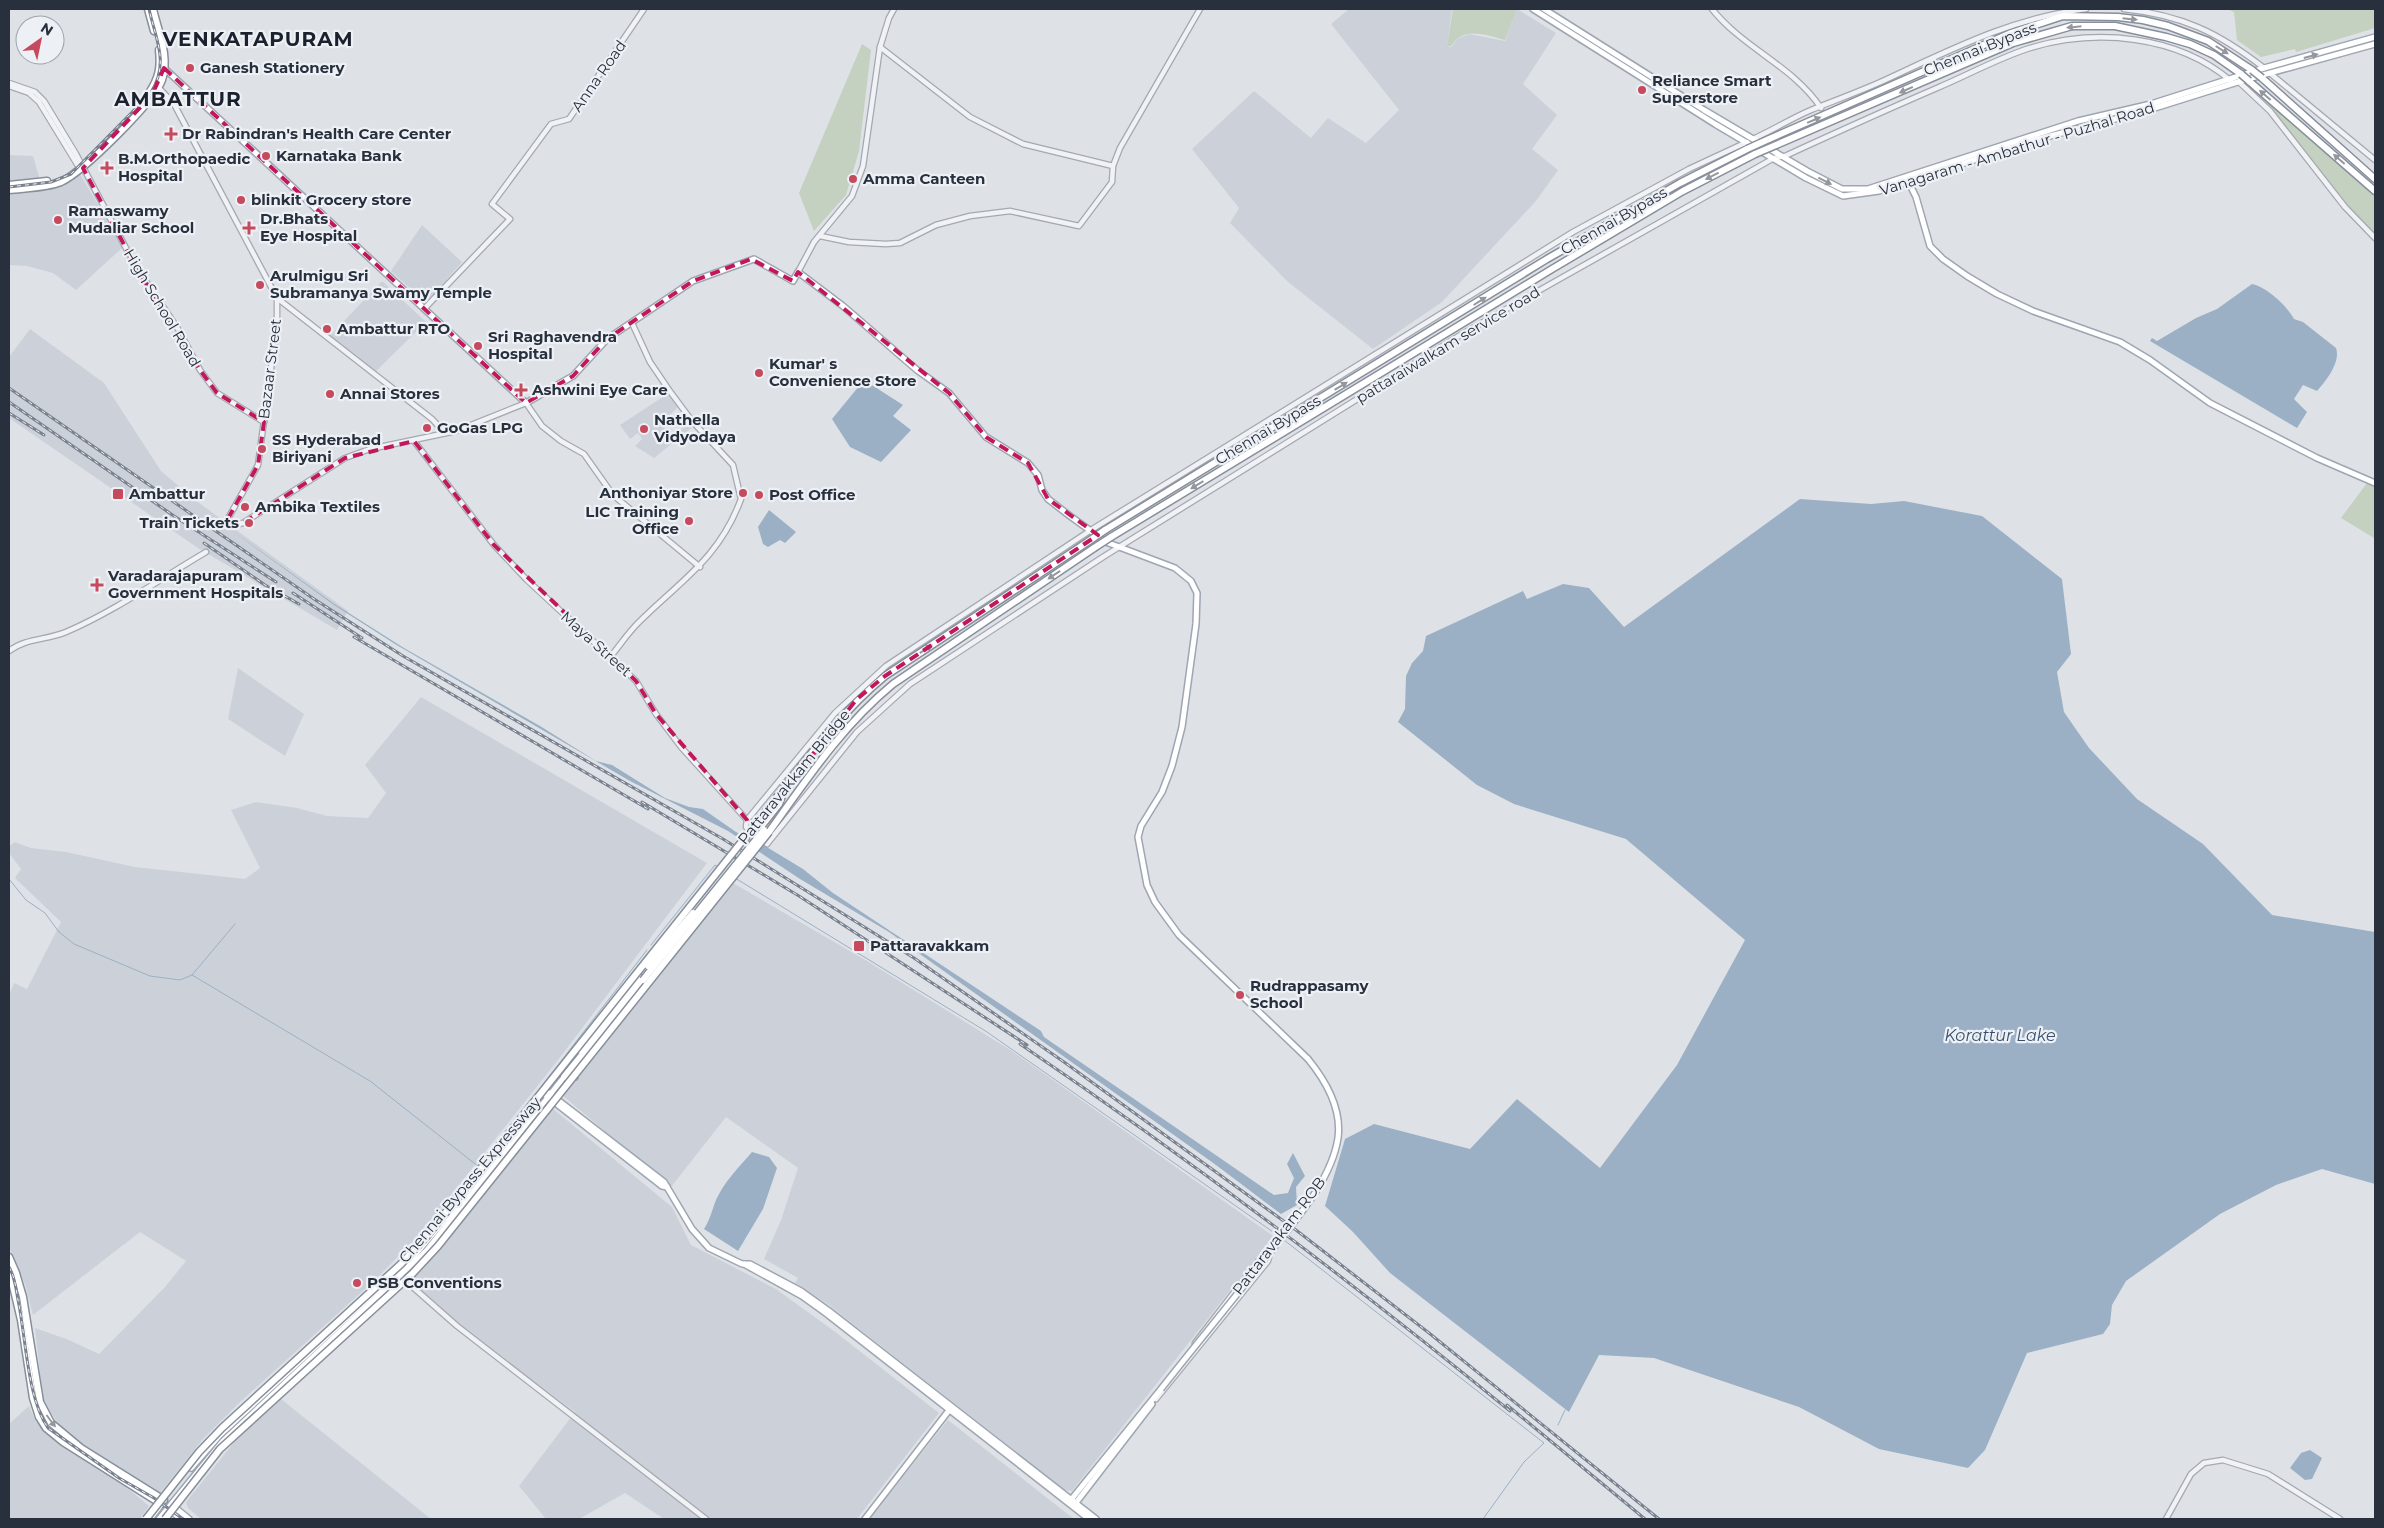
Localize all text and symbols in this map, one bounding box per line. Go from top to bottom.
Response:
north arrow [15,15,65,65]
one-way arrow [2123,15,2139,23]
street label: Chennai Bypass [1921,17,2039,80]
text: N [37,18,57,40]
one-way arrow [2065,23,2081,31]
district label: VENKATAPURAM [161,27,354,51]
street label: Anna Road [567,36,630,115]
one-way arrow [2216,45,2229,55]
one-way arrow [2303,51,2318,59]
place label: Ganesh Stationery [200,58,346,77]
marker: Ganesh Stationery [184,62,196,74]
place label: Reliance Smart Superstore [1652,71,1772,107]
marker: Reliance Smart Superstore [1636,84,1648,96]
district label: AMBATTUR [113,87,242,111]
one-way arrow [1899,87,1913,95]
one-way arrow [2260,89,2272,101]
street label: Vanagaram - Ambathur - Puzhal Road [1877,98,2157,200]
one-way arrow [1807,115,1821,123]
place label: Dr Rabindran's Health Care Center [182,124,452,143]
marker: Dr Rabindran's Health Care Center [164,127,178,141]
place label: Karnataka Bank [276,146,402,165]
place label: B.M.Orthopaedic Hospital [118,149,250,185]
marker: Karnataka Bank [260,150,272,162]
one-way arrow [2333,153,2345,165]
marker: B.M.Orthopaedic Hospital [100,161,114,175]
place label: Amma Canteen [862,169,985,188]
one-way arrow [1705,172,1718,181]
marker: Amma Canteen [847,173,859,185]
one-way arrow [1818,177,1832,185]
street label: Chennai Bypass [1557,182,1670,259]
place label: blinkit Grocery store [251,190,411,209]
marker: blinkit Grocery store [235,194,247,206]
place label: Ramaswamy Mudaliar School [68,201,194,237]
place label: Dr.Bhats Eye Hospital [260,209,357,245]
marker: Ramaswamy Mudaliar School [52,214,64,226]
marker: Dr.Bhats Eye Hospital [242,221,256,235]
street label: High School Road [120,245,205,370]
place label: Arulmigu Sri Subramanya Swamy Temple [269,266,492,302]
marker: Arulmigu Sri Subramanya Swamy Temple [254,279,266,291]
street label: pattaraiwalkam service road [1352,282,1543,407]
one-way arrow [1473,296,1486,306]
street label: Bazaar Street [254,318,285,420]
place label: Ambattur RTO [336,319,451,338]
marker: Ambattur RTO [321,323,333,335]
place label: Sri Raghavendra Hospital [488,327,617,363]
marker: Sri Raghavendra Hospital [472,340,484,352]
place label: Kumar' s Convenience Store [769,354,917,390]
marker: Kumar' s Convenience Store [753,367,765,379]
place label: Ashwini Eye Care [531,380,668,399]
one-way arrow [1335,381,1348,390]
marker: Ashwini Eye Care [514,383,528,397]
place label: Annai Stores [339,384,440,403]
marker: Annai Stores [324,388,336,400]
street label: Chennai Bypass [1211,391,1324,469]
place label: Nathella Vidyodaya [653,410,736,446]
place label: GoGas LPG [437,418,523,437]
marker: GoGas LPG [421,422,433,434]
marker: Nathella Vidyodaya [638,423,650,435]
place label: SS Hyderabad Biriyani [272,430,381,466]
marker: SS Hyderabad Biriyani [256,443,268,455]
one-way arrow [1191,480,1204,489]
place label: Anthoniyar Store [598,483,733,502]
place label: Ambattur [128,484,206,503]
place label: Post Office [769,485,855,504]
marker: Ambattur [111,487,125,501]
marker: Anthoniyar Store [737,487,749,499]
marker: Post Office [753,489,765,501]
place label: Ambika Textiles [254,497,380,516]
marker: Ambika Textiles [239,501,251,513]
place label: LIC Training Office [585,502,679,538]
place label: Train Tickets [140,513,239,532]
marker: LIC Training Office [683,515,695,527]
marker: Train Tickets [243,517,255,529]
place label: Varadarajapuram Government Hospitals [107,566,283,602]
one-way arrow [1047,571,1060,580]
marker: Varadarajapuram Government Hospitals [90,578,104,592]
street label: Maya Street [557,607,636,680]
one-way arrow [919,644,933,654]
street label: Pattaravakkam Bridge [733,705,854,848]
place label: Pattaravakkam [870,936,989,955]
marker: Pattaravakkam [852,939,866,953]
place label: Rudrappasamy School [1250,976,1369,1012]
marker: Rudrappasamy School [1234,989,1246,1001]
water label: Korattur Lake [1944,1026,2056,1045]
street label: Chennai Bypass Expressway [395,1092,545,1267]
street label: Pattaravakam ROB [1228,1173,1329,1299]
place label: PSB Conventions [367,1273,502,1292]
marker: PSB Conventions [351,1277,363,1289]
one-way arrow [46,1414,56,1428]

